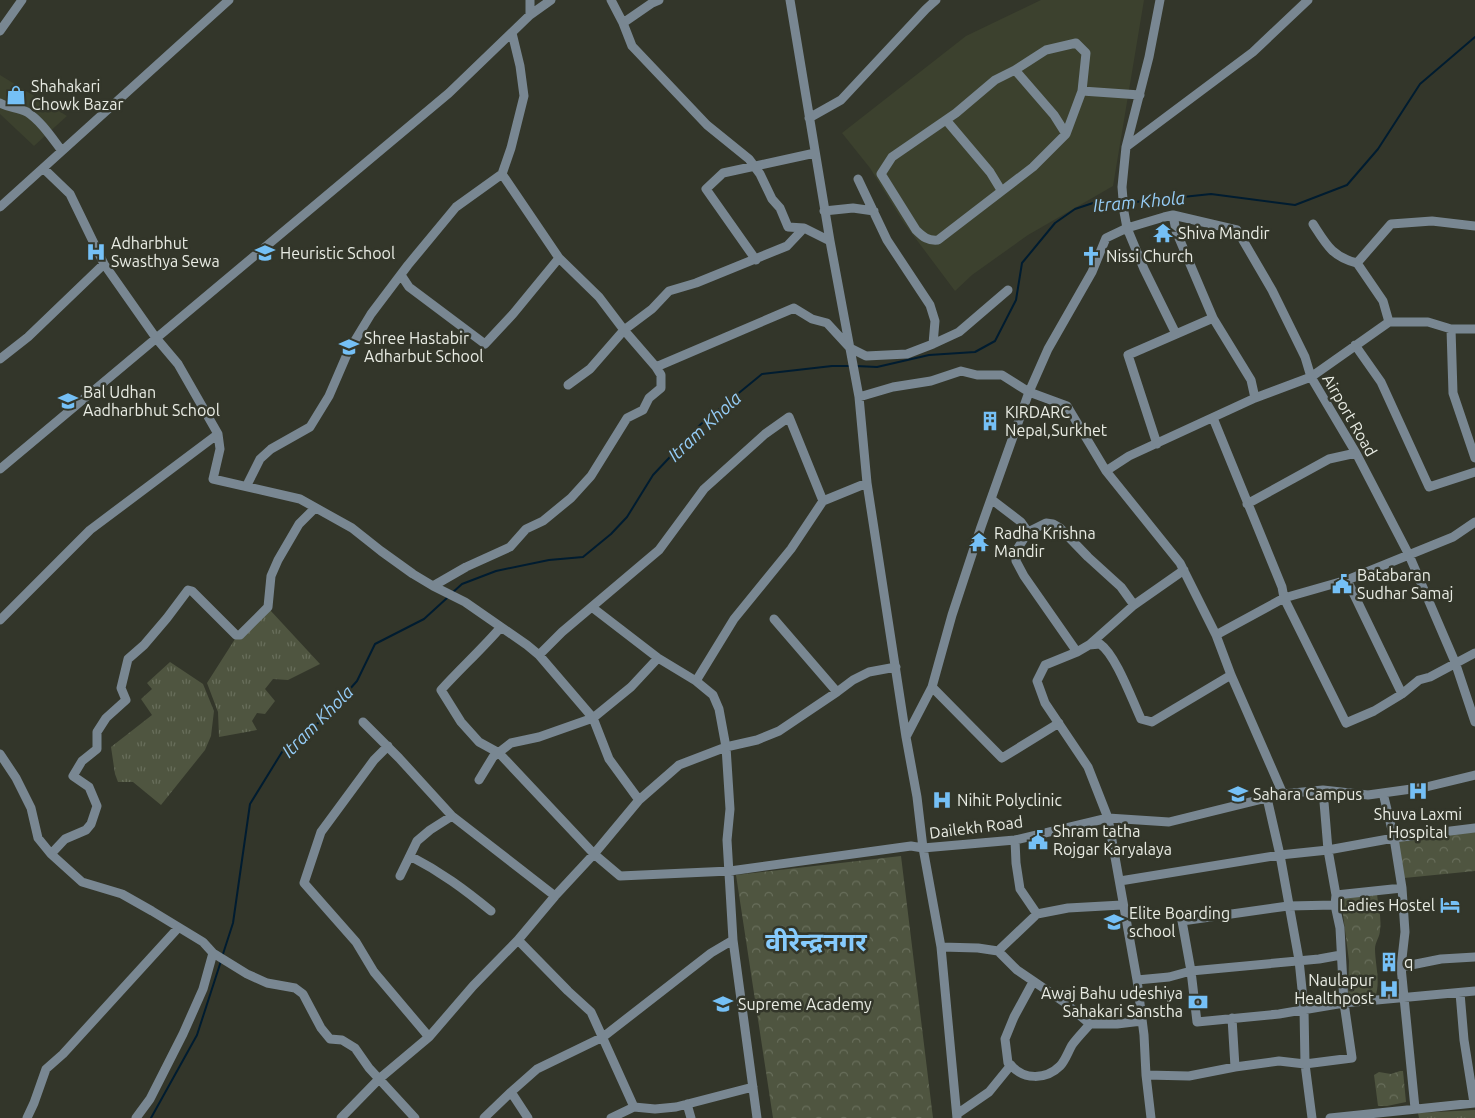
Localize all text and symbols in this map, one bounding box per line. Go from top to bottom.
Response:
place label: Shahakari Chowk Bazar [31,77,123,113]
shop icon: Shahakari Chowk Bazar [5,84,27,106]
water label: Itram Khola [1092,187,1186,215]
temple icon: Shiva Mandir [1152,222,1174,244]
place label: Shiva Mandir [1178,224,1270,242]
place label: Adharbhut Swasthya Sewa [111,234,220,270]
hospital icon: Adharbhut Swasthya Sewa [85,241,107,263]
school or university icon: Heuristic School [254,242,276,264]
place label: Heuristic School [280,244,395,262]
church icon: Nissi Church [1080,245,1102,267]
place label: Nissi Church [1106,247,1193,265]
place label: Shree Hastabir Adharbut School [364,329,484,365]
school or university icon: Shree Hastabir Adharbut School [338,336,360,358]
street label: Airport Road [1319,371,1381,459]
place label: Bal Udhan Aadharbhut School [83,383,220,419]
water label: Itram Khola [663,387,745,465]
school or university icon: Bal Udhan Aadharbhut School [57,390,79,412]
place label: KIRDARC Nepal,Surkhet [1005,403,1108,439]
building icon: KIRDARC Nepal,Surkhet [979,410,1001,432]
place label: Radha Krishna Mandir [994,524,1096,560]
temple icon: Radha Krishna Mandir [968,531,990,553]
place label: Batabaran Sudhar Samaj [1357,566,1454,602]
public building icon: Batabaran Sudhar Samaj [1331,573,1353,595]
water label: Itram Khola [277,681,357,761]
hospital icon: Shuva Laxmi Hospital [1407,780,1429,802]
school or university icon: Sahara Campus [1227,783,1249,805]
place label: Sahara Campus [1253,785,1362,803]
hospital icon: Nihit Polyclinic [931,789,953,811]
place label: Nihit Polyclinic [957,791,1062,809]
place label: Shuva Laxmi Hospital [1374,805,1462,841]
street label: Dailekh Road [928,812,1024,842]
place label: Shram tatha Rojgar Karyalaya [1053,822,1172,858]
public building icon: Shram tatha Rojgar Karyalaya [1027,829,1049,851]
hotel icon: Ladies Hostel [1439,894,1461,916]
place label: Ladies Hostel [1339,896,1435,914]
place label: Elite Boarding school [1129,904,1230,940]
school or university icon: Elite Boarding school [1103,911,1125,933]
district label: वीरेन्द्रनगर [765,927,867,956]
building icon: q [1378,951,1400,973]
place label: q [1404,953,1413,971]
place label: Naulapur Healthpost [1294,971,1375,1007]
hospital icon: Naulapur Healthpost [1378,978,1400,1000]
place label: Awaj Bahu udeshiya Sahakari Sanstha [1041,984,1183,1020]
bank icon: Awaj Bahu udeshiya Sahakari Sanstha [1187,991,1209,1013]
school or university icon: Supreme Academy [712,993,734,1015]
place label: Supreme Academy [738,995,872,1013]

